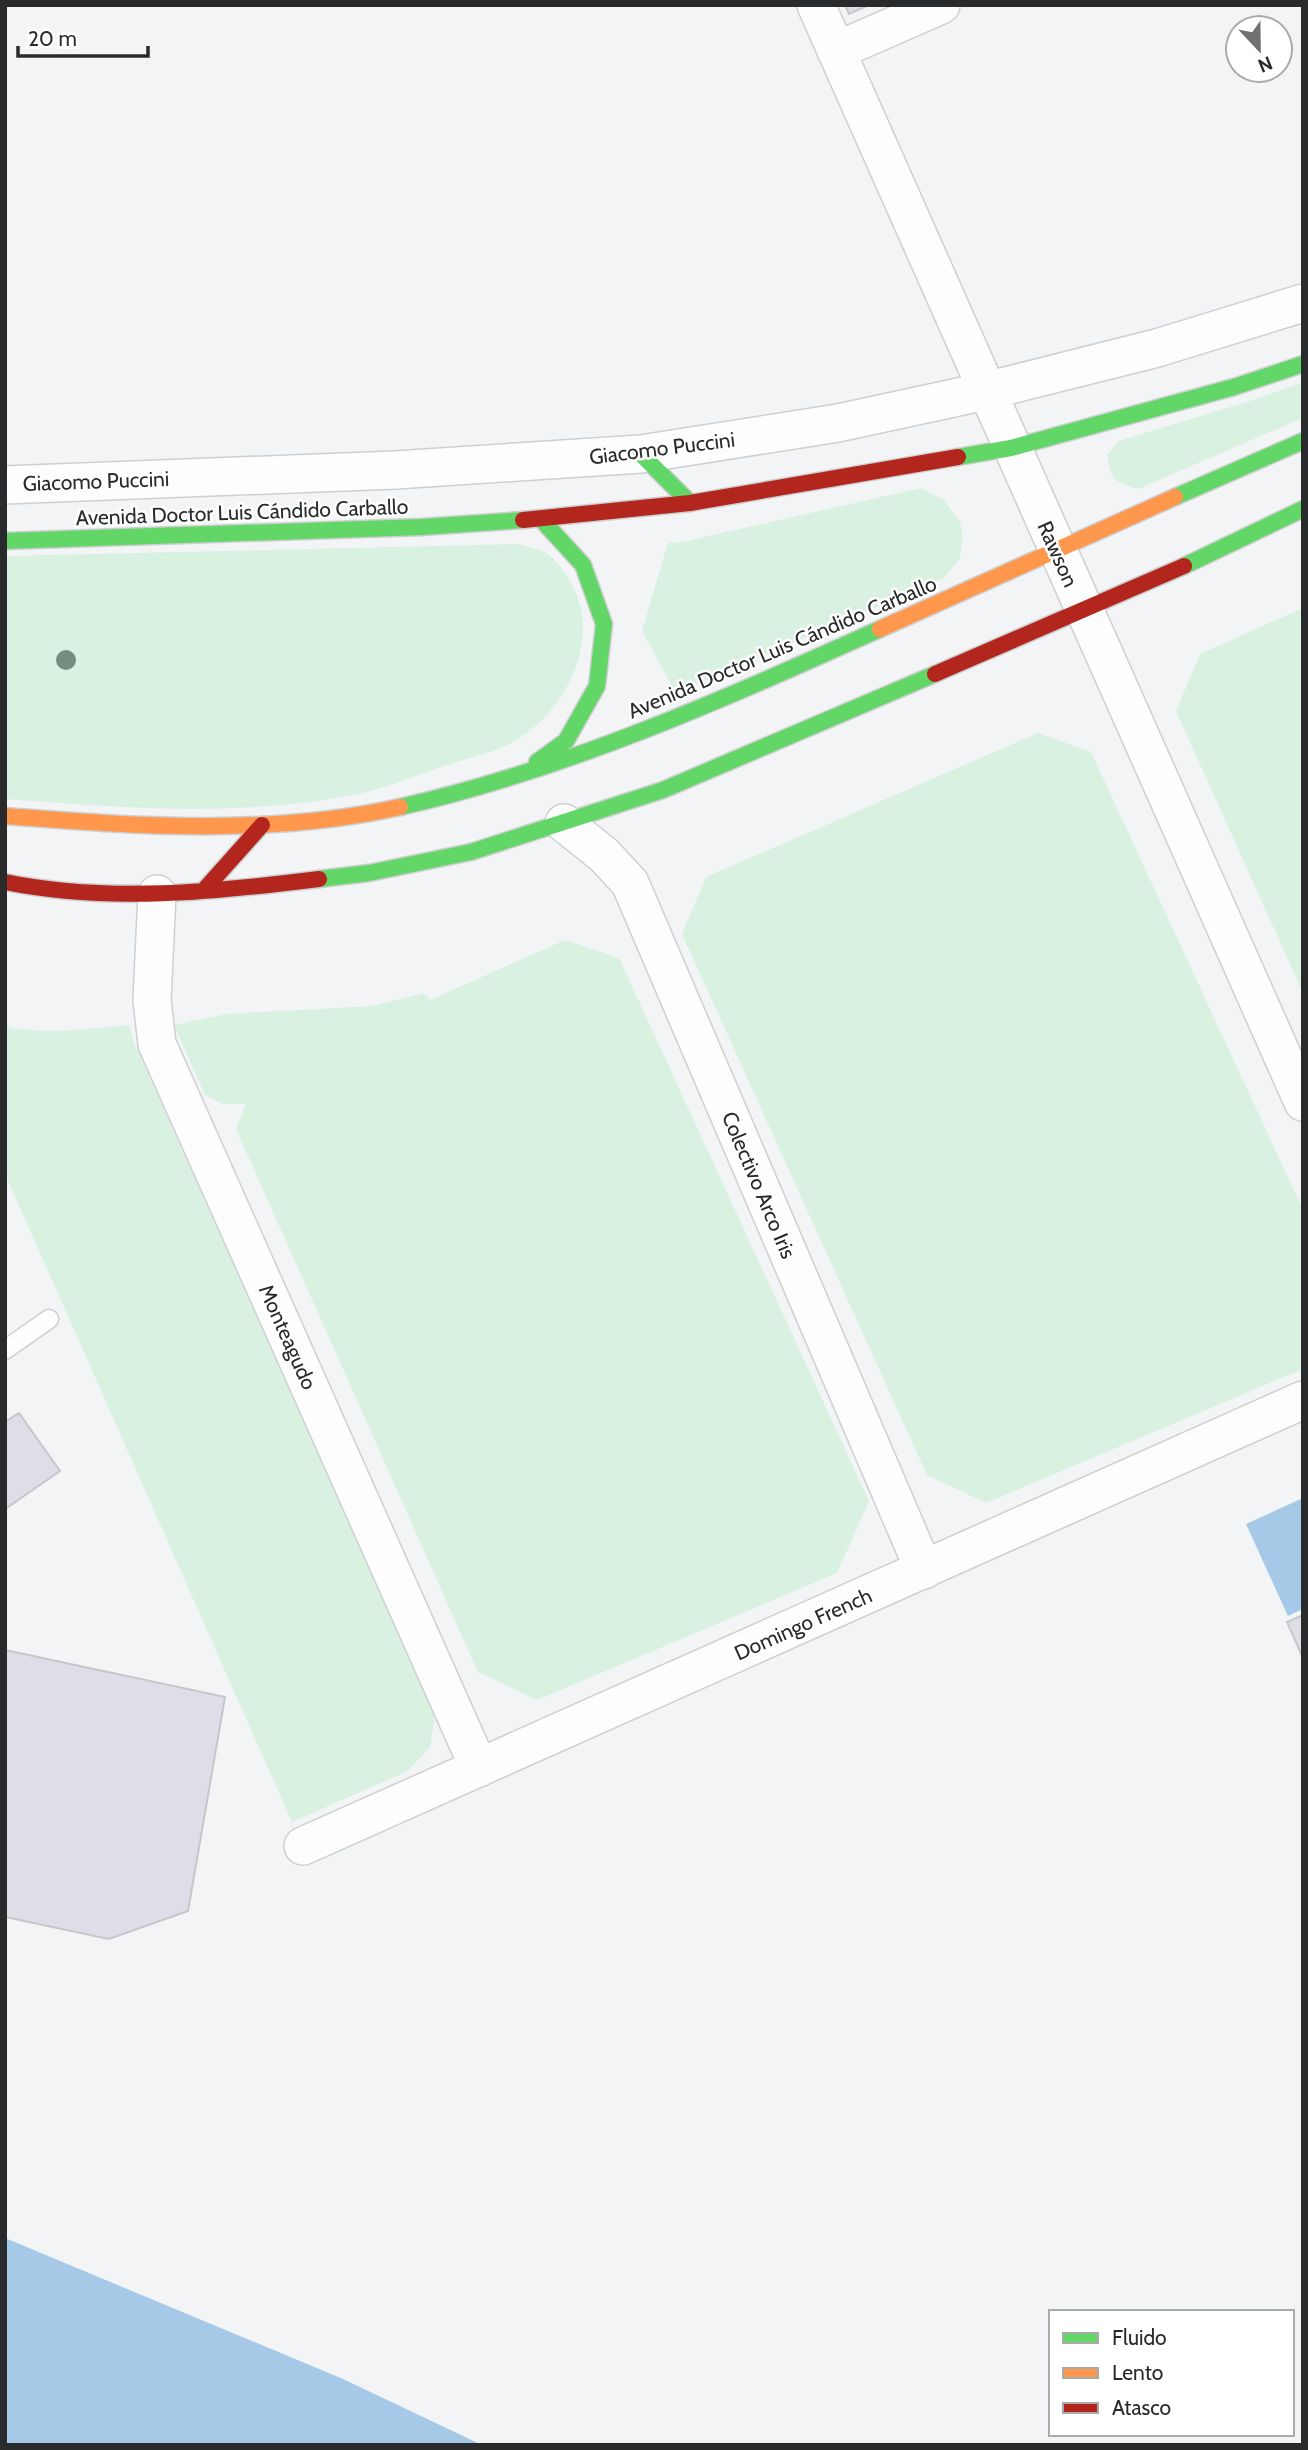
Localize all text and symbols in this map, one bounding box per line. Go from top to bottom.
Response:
scale bar [18,14,147,58]
north arrow [1224,14,1294,84]
text: 20 m [28,26,77,51]
text: N [1255,51,1276,77]
street label: Giacomo Puccini [588,427,736,469]
street label: Giacomo Puccini [22,466,170,496]
street label: Avenida Doctor Luis Cándido Carballo [75,494,409,530]
street label: Rawson [1032,517,1084,591]
street label: Avenida Doctor Luis Cándido Carballo [624,571,940,723]
street label: Colectivo Arco Iris [717,1108,801,1263]
street label: Monteagudo [254,1281,322,1393]
street label: Domingo French [730,1583,876,1665]
legend [1049,2310,1294,2436]
text: Fluido [1112,2325,1167,2350]
text: Lento [1112,2360,1163,2385]
text: Atasco [1112,2395,1171,2420]

